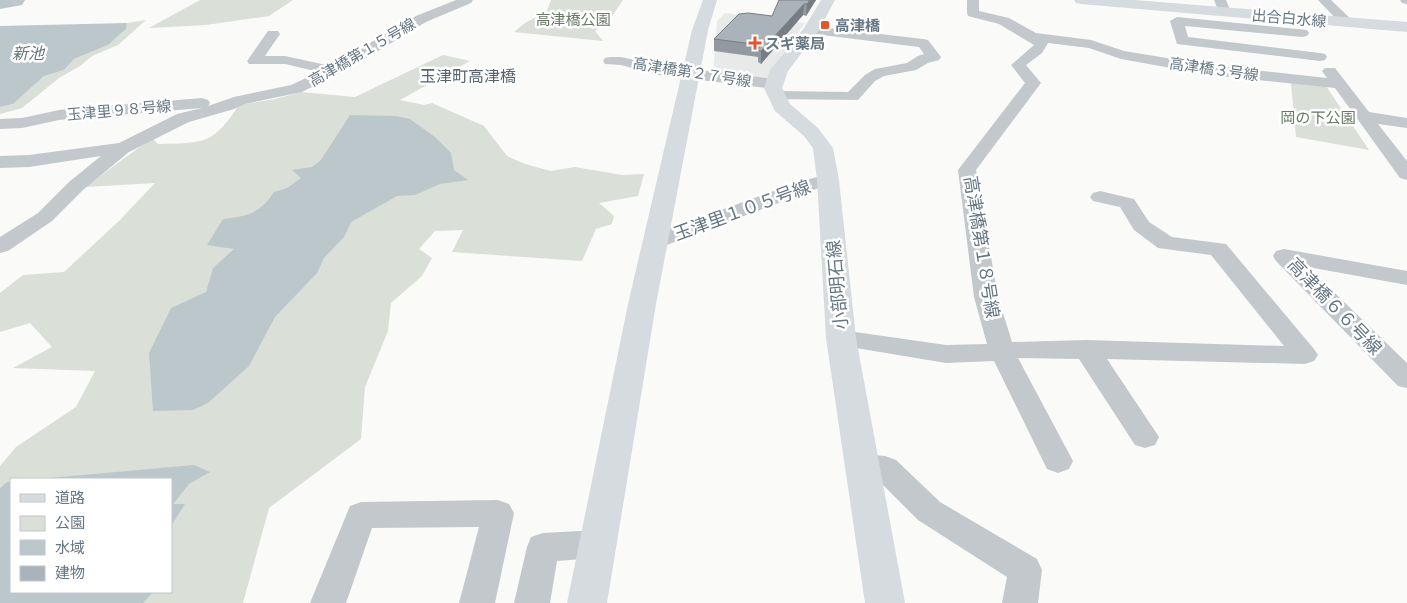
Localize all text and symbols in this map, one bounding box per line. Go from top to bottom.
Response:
street label: 出合白水線 [1251,5,1327,31]
park label: 高津橋公園 [535,10,611,29]
street label: 高津橋第１５号線 [305,14,419,90]
place label: 高津橋 [835,16,881,35]
marker: 高津橋 [819,19,831,31]
place label: スギ薬局 [765,34,825,53]
marker: スギ薬局 [749,37,761,49]
water label: 新池 [12,43,46,63]
street label: 高津橋第２７号線 [631,53,753,91]
street label: 高津橋３号線 [1168,53,1260,85]
district label: 玉津町高津橋 [420,66,516,86]
street label: 玉津里９８号線 [66,96,172,124]
park label: 岡の下公園 [1280,108,1356,127]
street label: 高津橋第１８号線 [959,174,1005,320]
street label: 玉津里１０５号線 [670,175,814,245]
street label: 小部明石線 [822,239,852,331]
street label: 高津橋６６号線 [1283,253,1387,359]
legend [10,478,172,593]
text: 道路 [55,488,85,507]
text: 公園 [55,513,85,532]
text: 水域 [55,538,85,557]
text: 建物 [55,563,85,582]

